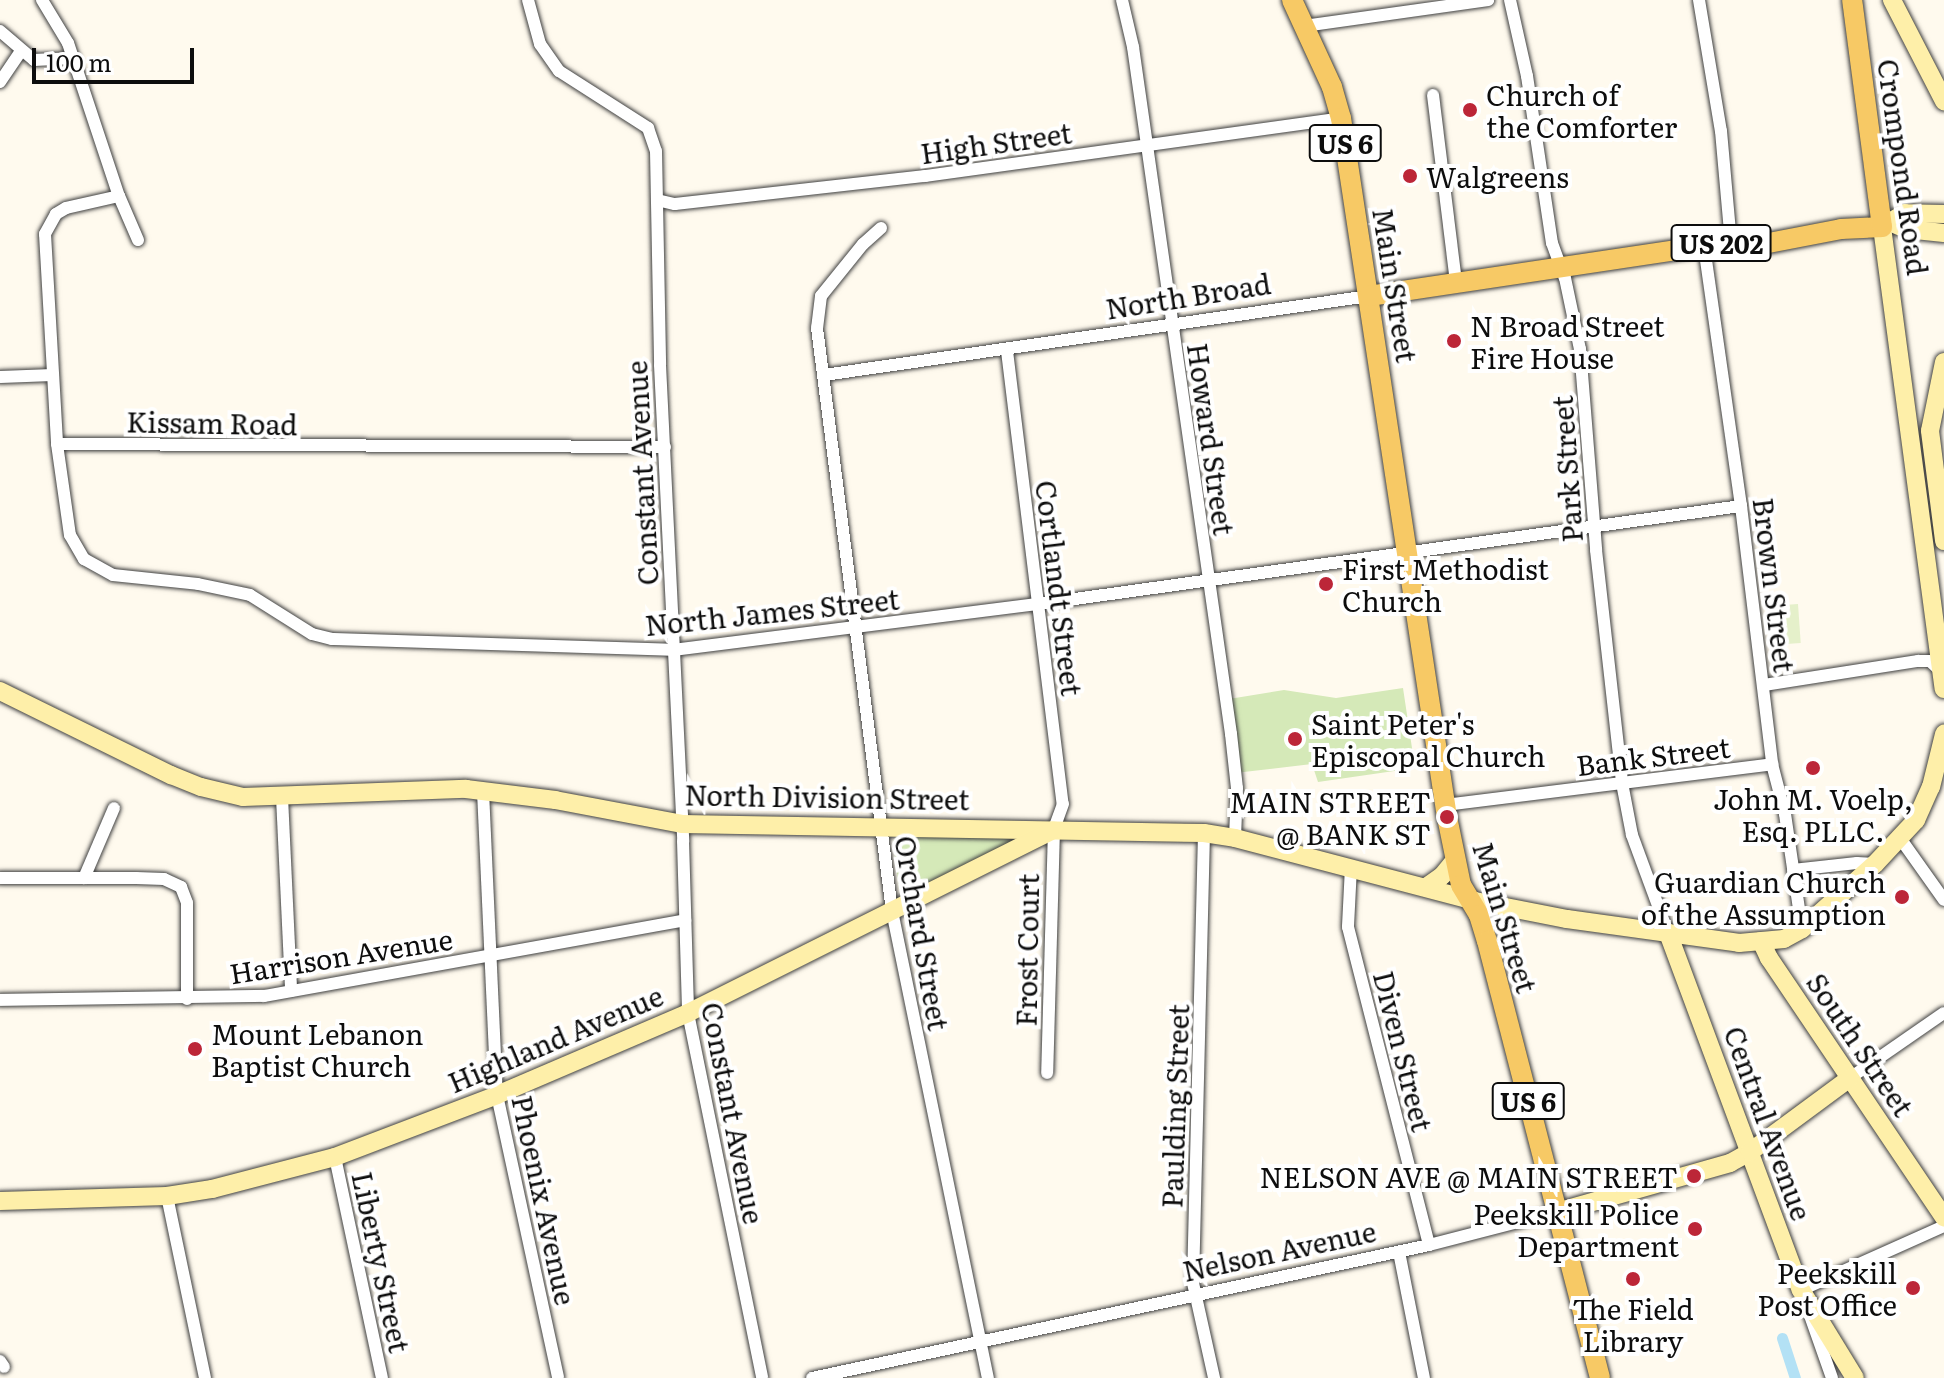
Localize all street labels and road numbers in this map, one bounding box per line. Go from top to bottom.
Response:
street label: Crompond Road [1872,57,1936,277]
street label: High Street [918,115,1074,169]
road number: US 6 [1307,121,1383,165]
street label: Main Street [1367,205,1425,365]
road number: US 202 [1669,221,1773,265]
street label: North Broad [1103,265,1273,325]
street label: Howard Street [1182,341,1242,537]
street label: Constant Avenue [618,360,664,586]
street label: Park Street [1544,394,1588,544]
street label: Kissam Road [126,404,298,440]
street label: Cortlandt Street [1030,478,1090,698]
street label: Brown Street [1748,496,1802,674]
street label: North James Street [643,581,901,641]
street label: Bank Street [1574,729,1732,781]
street label: North Division Street [684,777,970,815]
street label: Orchard Street [889,833,957,1033]
street label: Main Street [1467,837,1545,997]
street label: Frost Court [1008,873,1044,1027]
street label: Harrison Avenue [227,921,455,989]
street label: South Street [1801,966,1921,1122]
street label: Diven Street [1368,967,1440,1135]
street label: Highland Avenue [442,978,668,1098]
street label: Constant Avenue [696,999,772,1227]
street label: Paulding Street [1154,1003,1194,1209]
street label: Central Avenue [1718,1021,1820,1225]
road number: US 6 [1490,1079,1566,1123]
street label: Phoenix Avenue [506,1092,584,1308]
street label: Liberty Street [346,1168,418,1356]
street label: Nelson Avenue [1179,1213,1379,1287]

